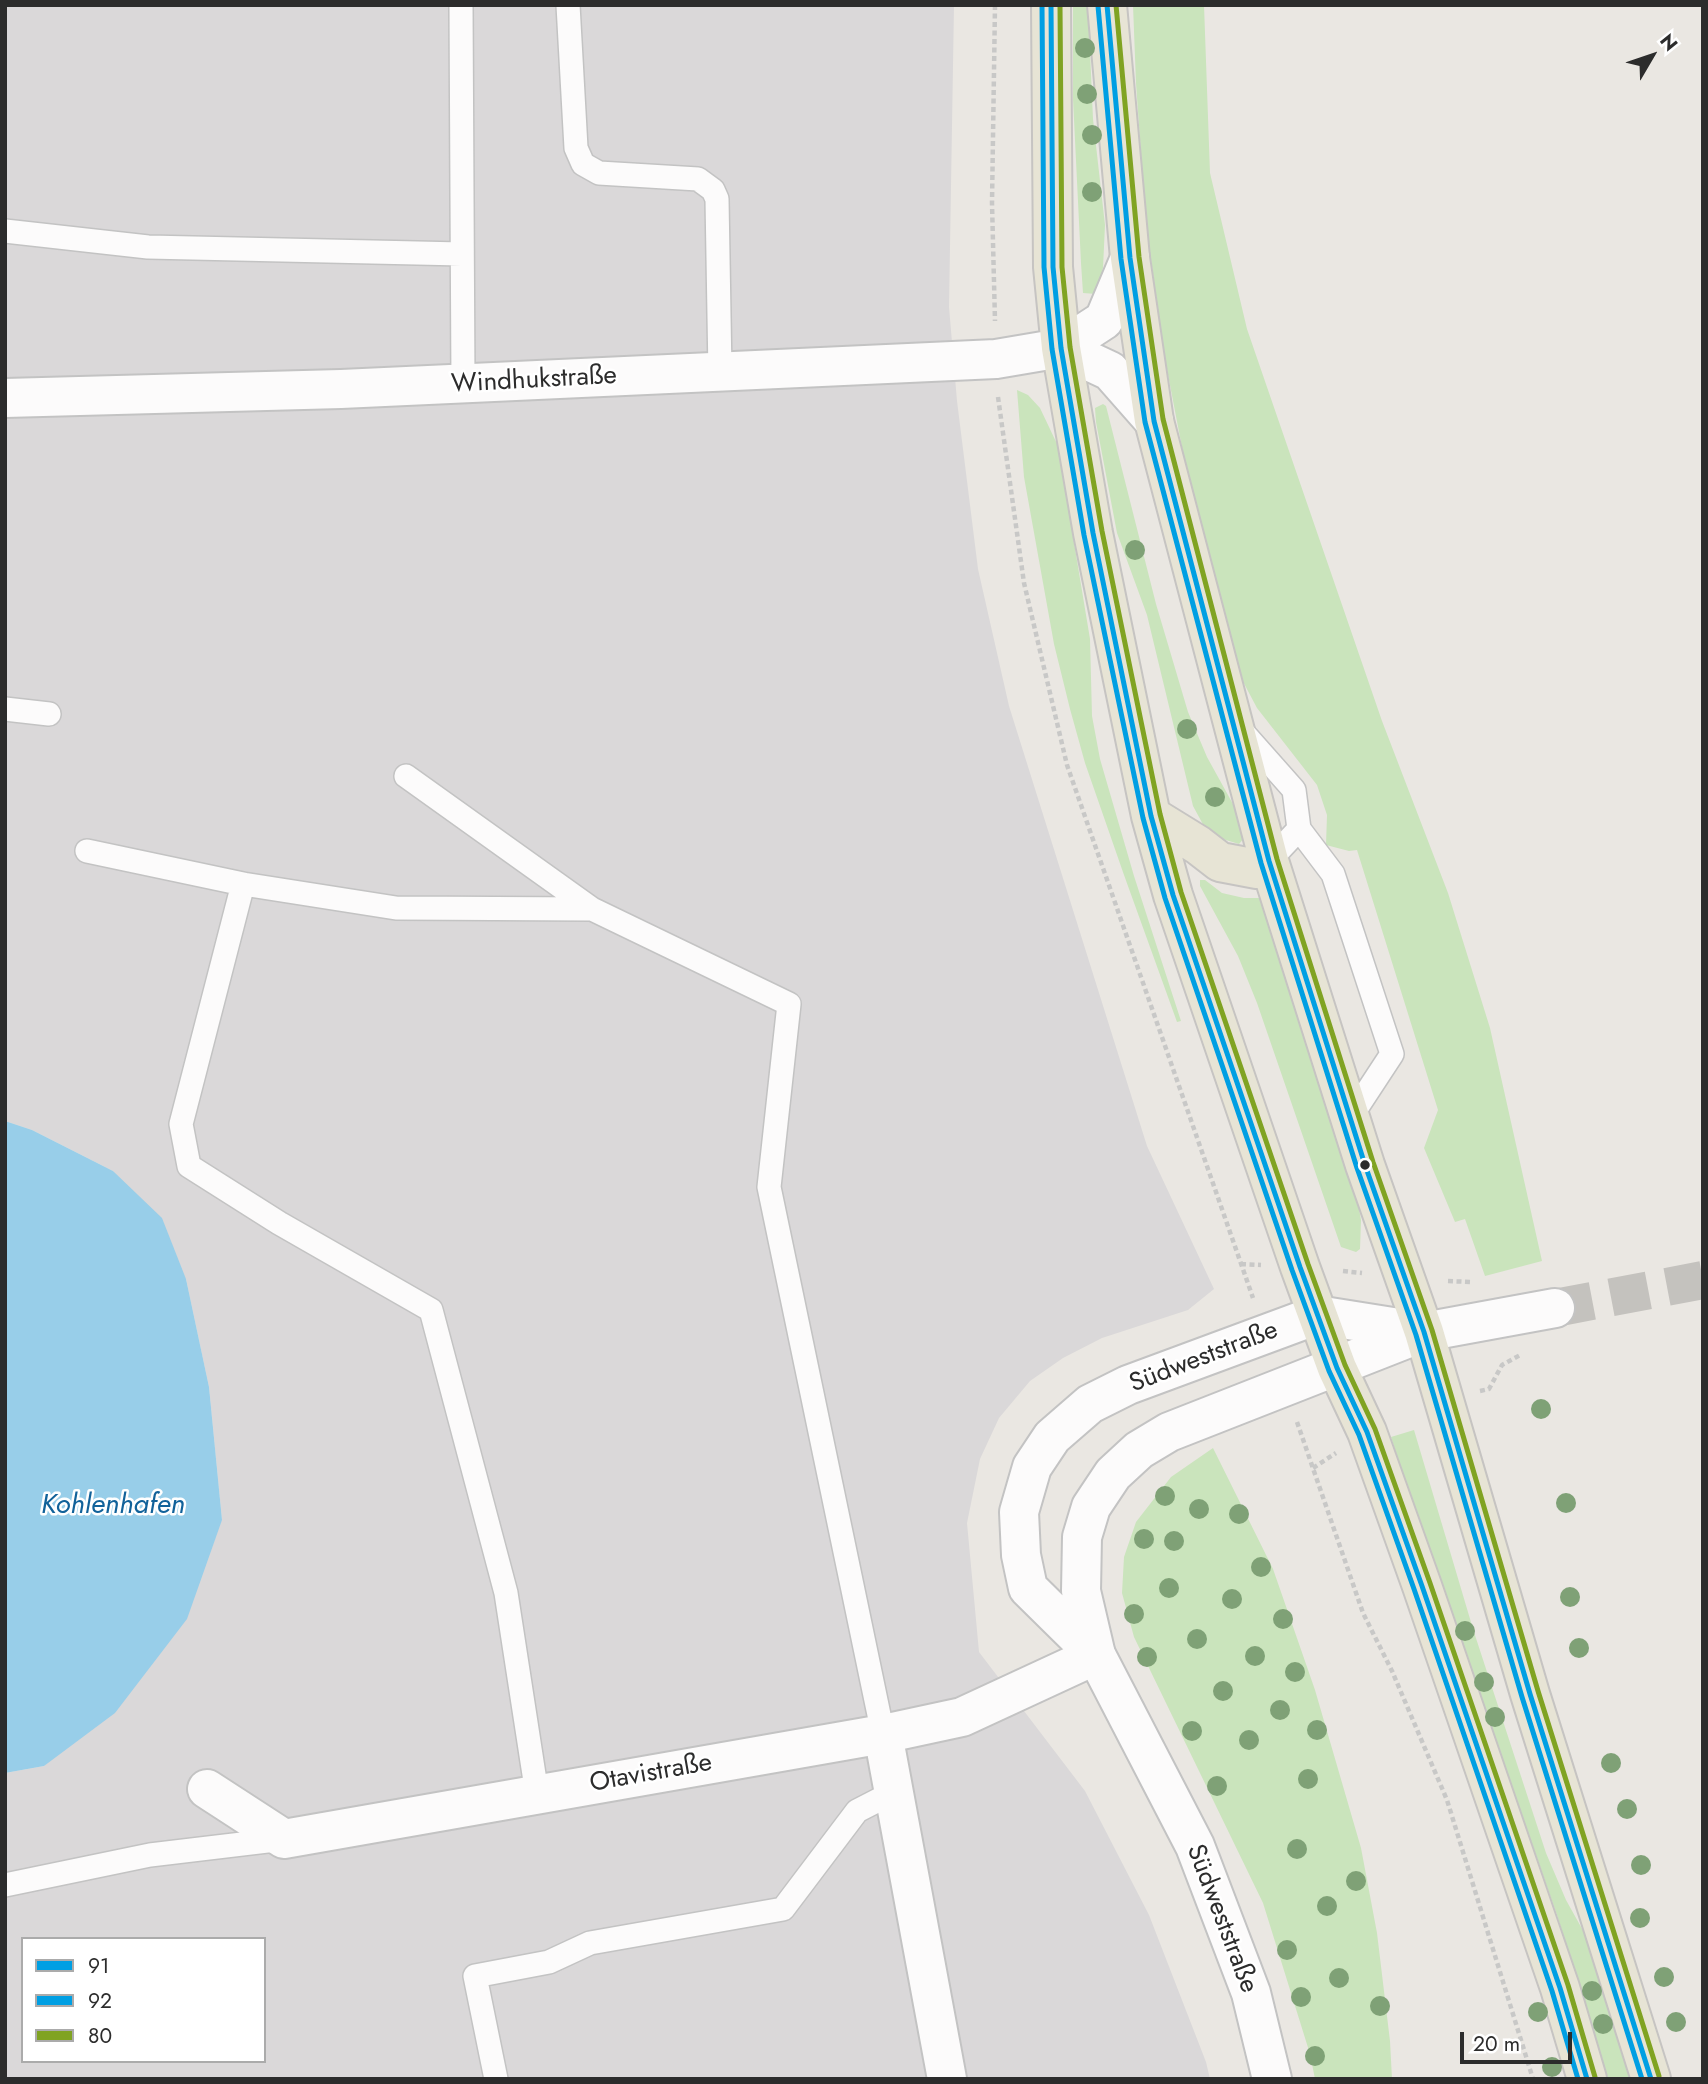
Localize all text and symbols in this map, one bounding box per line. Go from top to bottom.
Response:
north arrow [1617,21,1687,91]
text: N [1653,28,1684,57]
street label: Windhukstraße [450,361,618,401]
unlabelled marker [1358,1158,1372,1172]
street label: Südweststraße [1125,1315,1283,1401]
water label: Kohlenhafen [41,1489,185,1523]
street label: Otavistraße [587,1748,715,1800]
street label: Südweststraße [1178,1840,1264,1998]
legend [21,1937,266,2063]
text: 91 [88,1951,110,1981]
text: 92 [88,1986,112,2016]
scale bar [1463,2018,1575,2062]
text: 80 [88,2021,112,2051]
text: 20 m [1473,2029,1520,2059]

